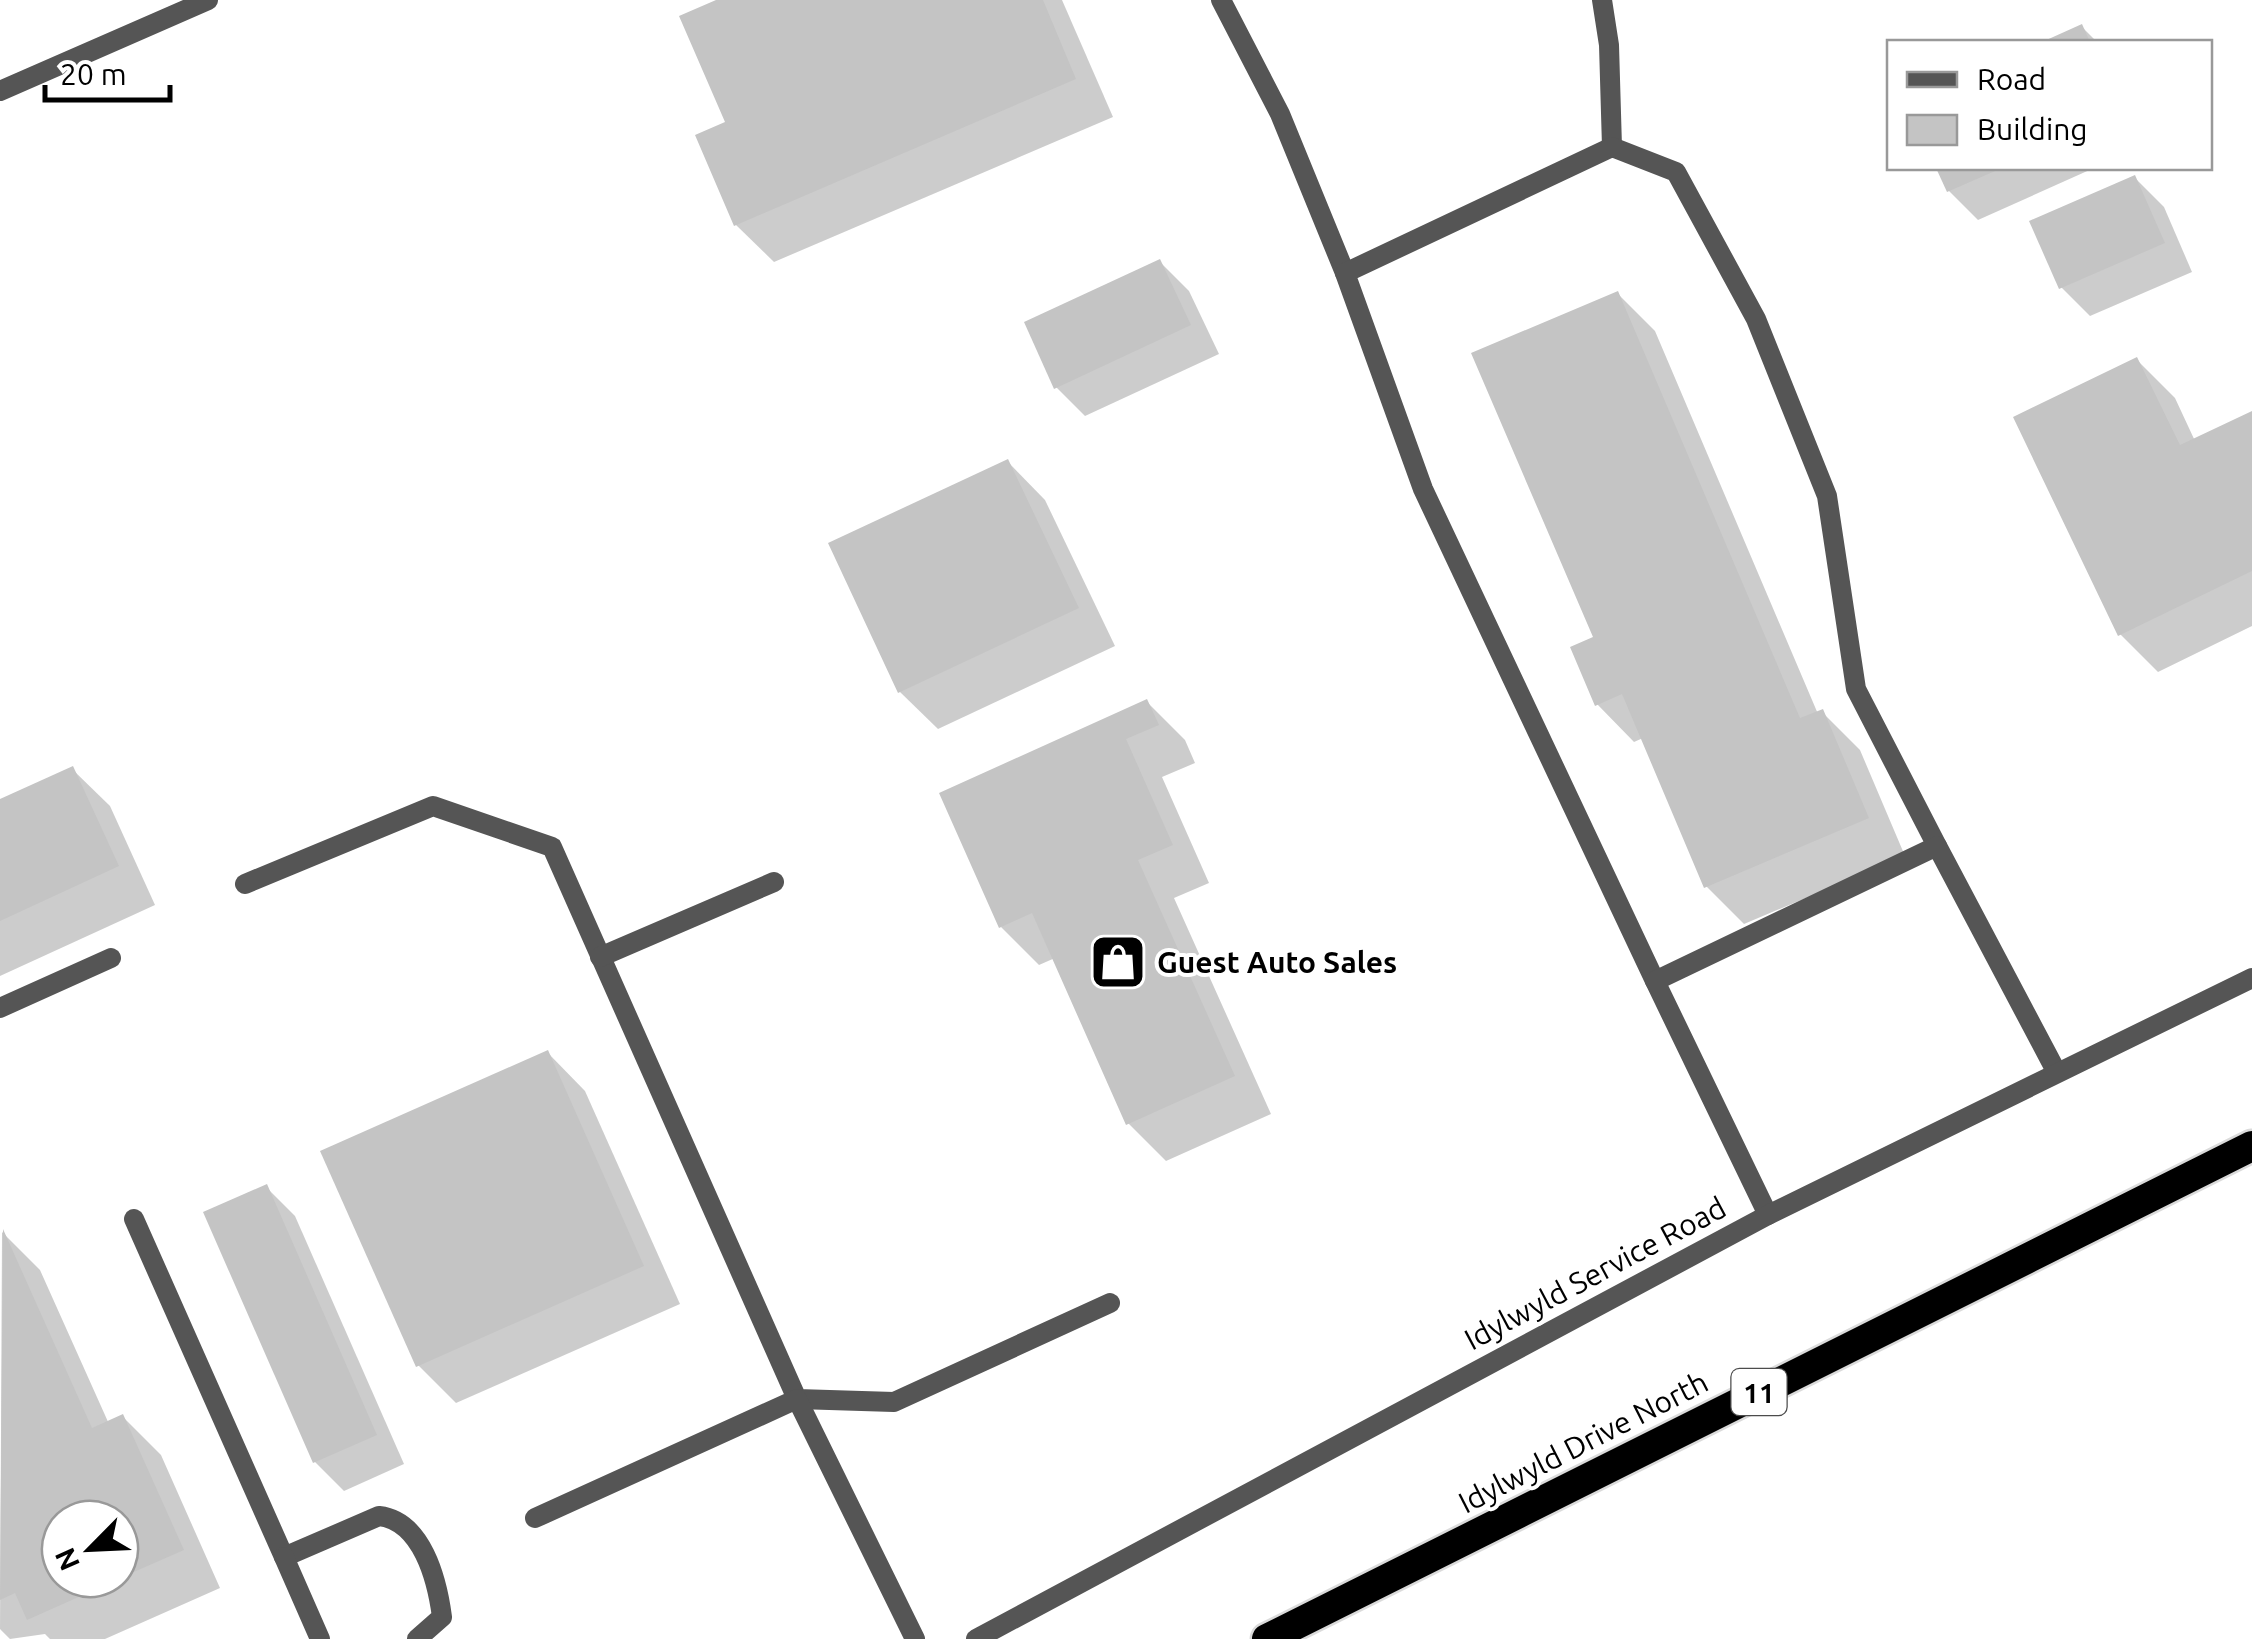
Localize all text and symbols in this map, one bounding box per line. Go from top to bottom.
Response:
scale bar [45,40,170,102]
legend [1887,40,2212,170]
text: 20 m [60,57,127,91]
text: Road [1977,62,2046,96]
text: Building [1977,112,2088,146]
shop icon: Guest Auto Sales [1088,932,1148,992]
place label: Guest Auto Sales [1157,945,1397,979]
street label: Idylwyld Service Road [1459,1190,1731,1356]
street label: Idylwyld Drive North [1453,1364,1713,1520]
road number: 11 [1732,1369,1786,1415]
north arrow [40,1499,140,1599]
text: N [48,1544,85,1575]

